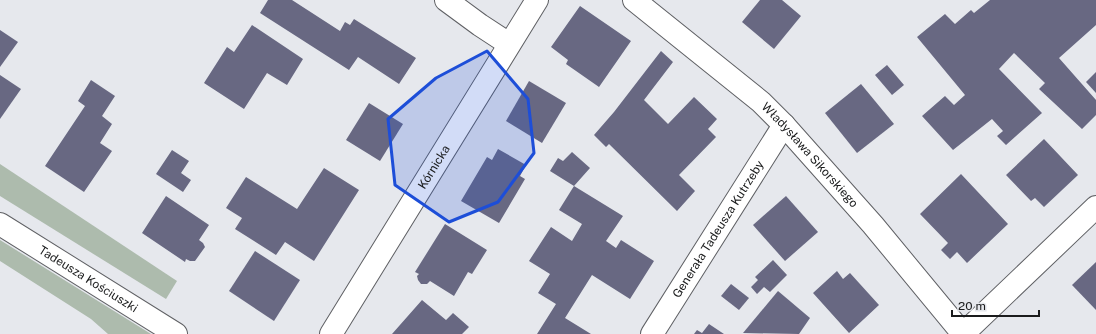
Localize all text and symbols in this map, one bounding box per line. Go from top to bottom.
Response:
street label: Władysława Sikorskiego [759,100,861,210]
street label: Kórnicka [415,143,453,192]
street label: Generała Tadeusza Kutrzeby [670,157,767,300]
street label: Tadeusza Kościuszki [36,243,140,315]
scale bar [952,292,1039,318]
text: 20 m [958,299,986,313]

